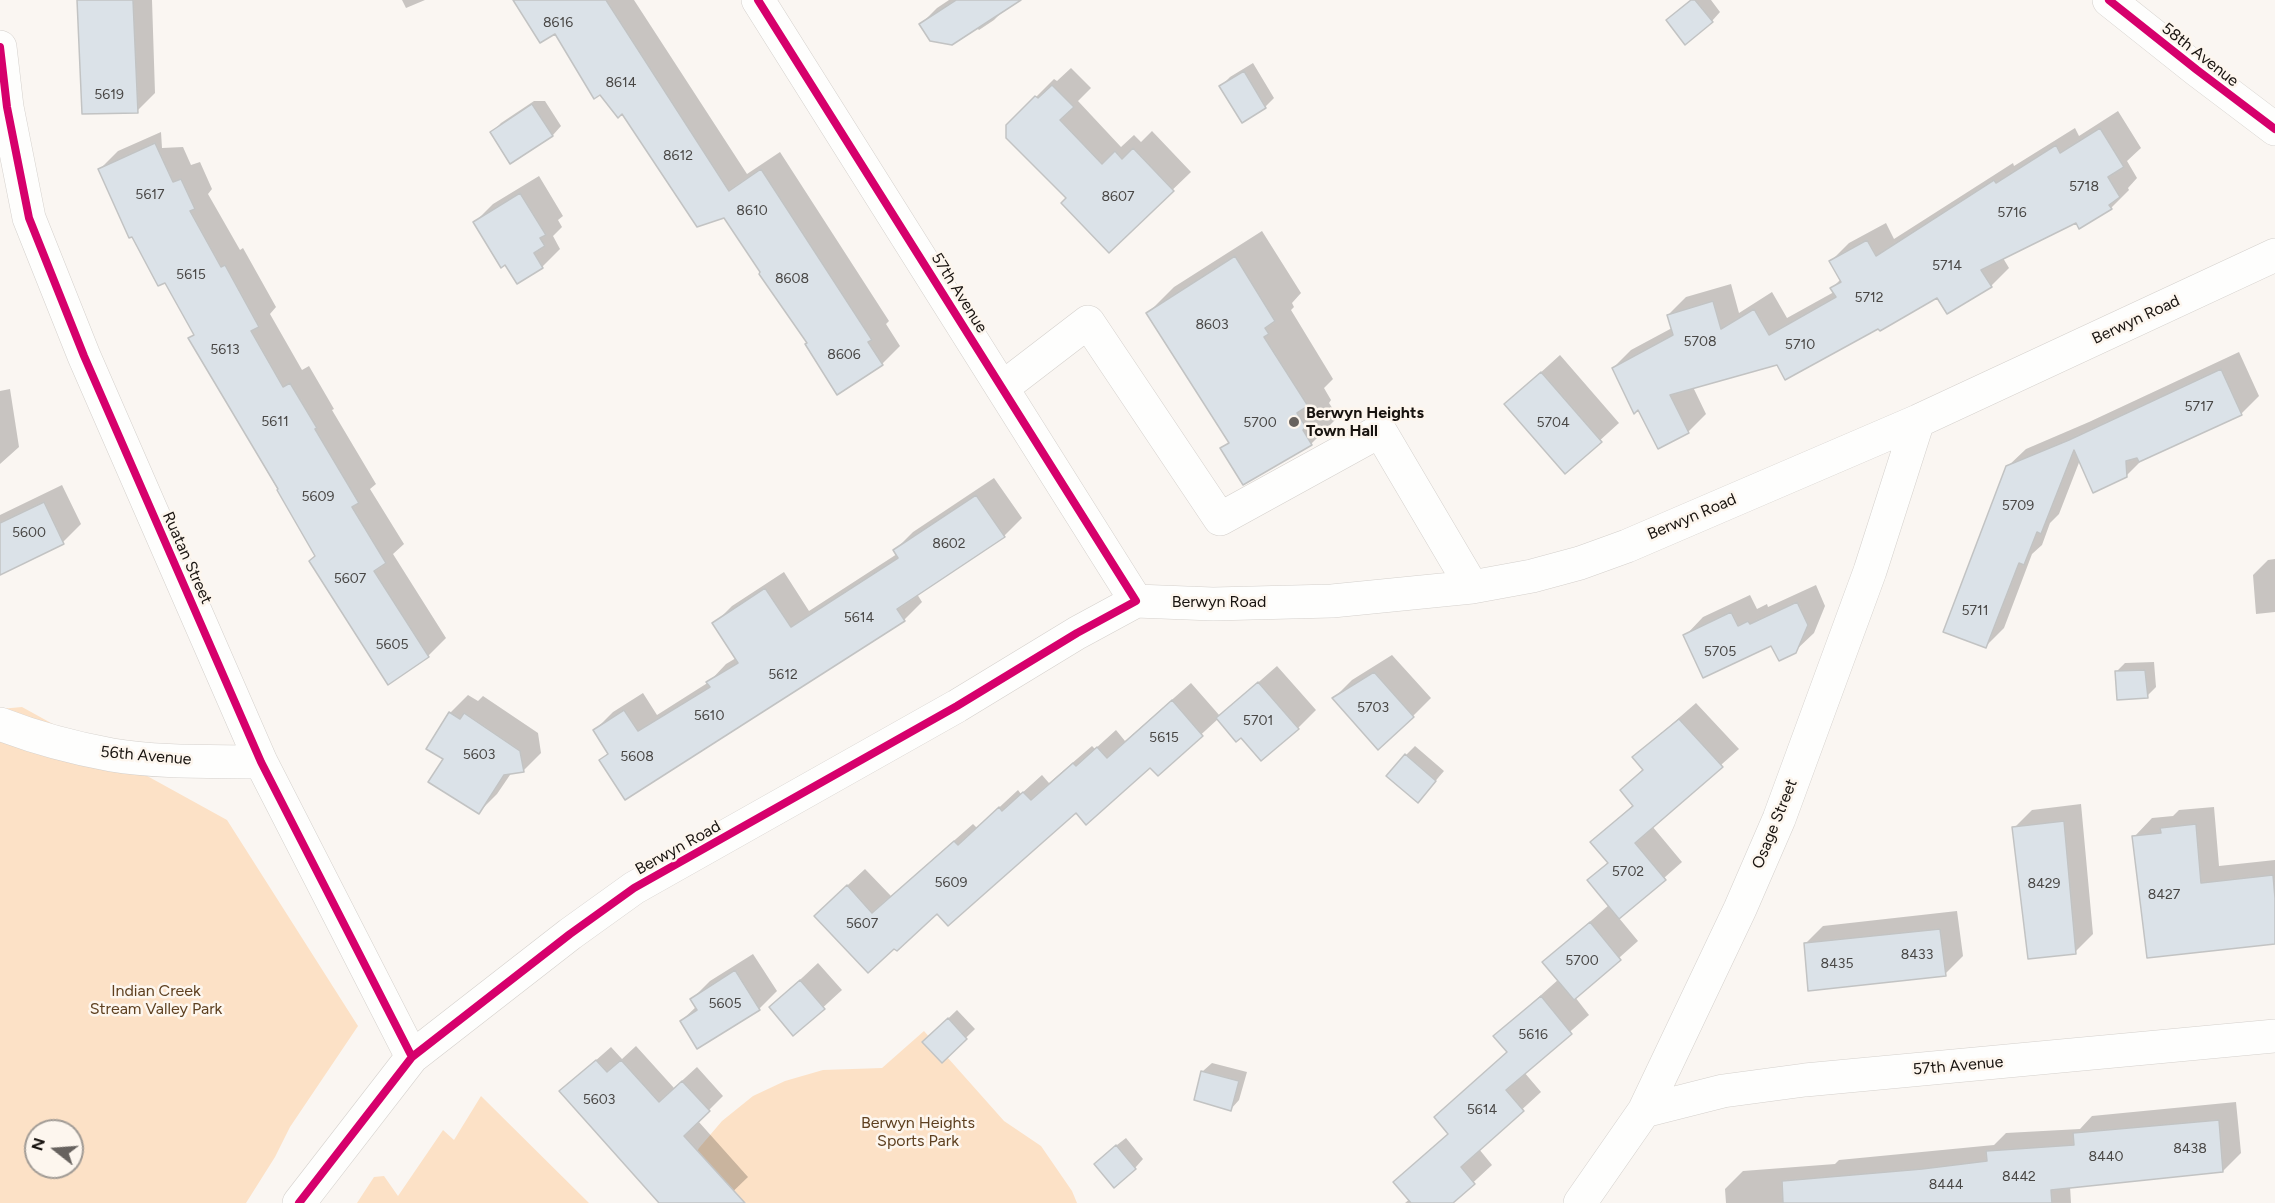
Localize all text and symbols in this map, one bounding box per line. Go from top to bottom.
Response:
house number: 8616 [543,15,573,31]
street label: 58th Avenue [2158,19,2242,91]
house number: 8614 [606,75,636,91]
house number: 5619 [94,87,124,103]
house number: 8612 [663,148,693,164]
house number: 5718 [2069,179,2099,195]
house number: 5617 [135,187,165,203]
house number: 8607 [1101,189,1135,205]
house number: 8610 [736,203,768,219]
house number: 5716 [1997,205,2027,221]
street label: 57th Avenue [927,249,991,337]
house number: 5714 [1932,258,1962,274]
house number: 5615 [176,267,206,283]
house number: 8608 [775,271,809,287]
house number: 5712 [1854,290,1884,306]
street label: Berwyn Road [2089,291,2183,349]
house number: 8603 [1195,317,1229,333]
house number: 5708 [1683,334,1717,350]
house number: 5710 [1785,337,1815,353]
house number: 5613 [210,342,240,358]
house number: 8606 [827,347,861,363]
house number: 5717 [2185,399,2213,415]
place label: Berwyn Heights Town Hall [1306,403,1424,441]
house number: 5611 [261,414,289,430]
house number: 5700 [1243,415,1277,431]
marker: Berwyn Heights Town Hall [1287,415,1301,429]
house number: 5704 [1536,415,1570,431]
house number: 5609 [302,489,334,505]
street label: Berwyn Road [1645,490,1739,544]
house number: 5709 [2002,498,2034,514]
street label: Ruatan Street [158,509,216,607]
house number: 5600 [12,525,46,541]
house number: 8602 [932,536,966,552]
house number: 5607 [334,571,366,587]
street label: Berwyn Road [1172,592,1266,612]
house number: 5711 [1961,603,1989,619]
house number: 5614 [844,610,874,626]
house number: 5605 [376,637,408,653]
house number: 5705 [1704,644,1736,660]
house number: 5612 [768,667,798,683]
house number: 5703 [1357,700,1389,716]
house number: 5610 [694,708,724,724]
house number: 5701 [1243,713,1273,729]
house number: 5615 [1149,730,1179,746]
street label: 56th Avenue [100,742,192,770]
house number: 5603 [463,747,495,763]
house number: 5608 [620,749,654,765]
street label: Osage Street [1748,776,1802,872]
street label: Berwyn Road [632,817,724,879]
house number: 5702 [1612,864,1644,880]
house number: 5609 [935,875,967,891]
house number: 8429 [2027,876,2061,892]
house number: 8427 [2148,887,2180,903]
house number: 5607 [846,916,878,932]
house number: 8433 [1901,947,1933,963]
house number: 5700 [1565,953,1599,969]
house number: 8435 [1821,956,1853,972]
park label: Indian Creek Stream Valley Park [90,981,222,1019]
house number: 5605 [709,996,741,1012]
house number: 5616 [1518,1027,1548,1043]
street label: 57th Avenue [1912,1052,2004,1080]
house number: 5603 [583,1092,615,1108]
house number: 5614 [1467,1102,1497,1118]
park label: Berwyn Heights Sports Park [861,1113,975,1151]
north arrow [24,1119,84,1179]
text: N [27,1135,49,1153]
house number: 8438 [2173,1141,2207,1157]
house number: 8440 [2089,1149,2123,1165]
house number: 8442 [2002,1169,2036,1185]
house number: 8444 [1929,1177,1963,1193]

